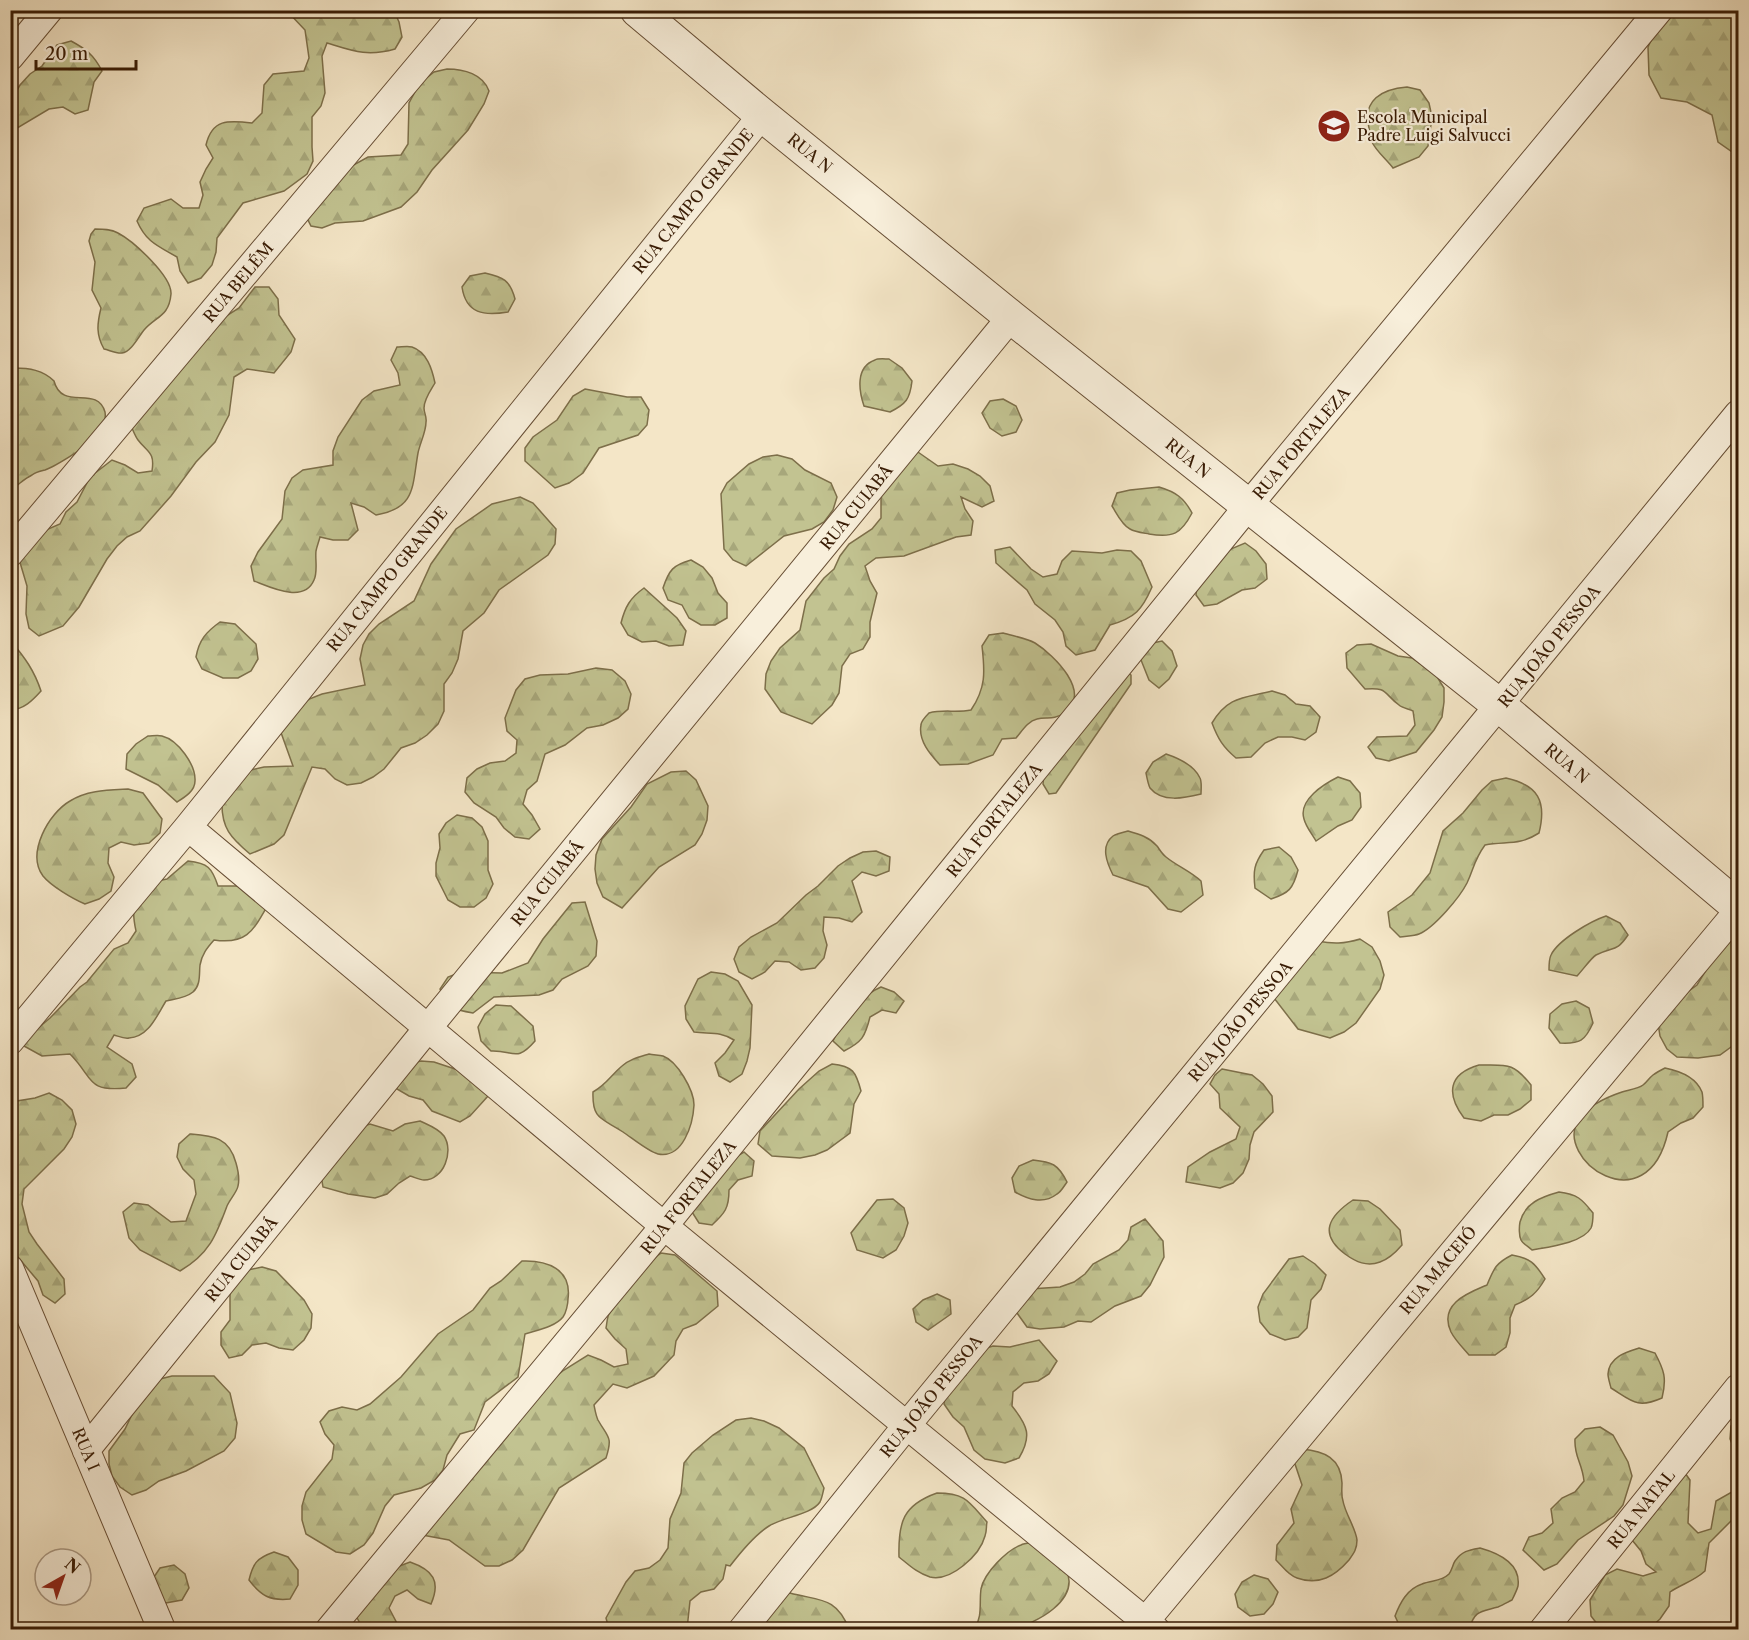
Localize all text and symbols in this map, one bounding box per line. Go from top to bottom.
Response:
scale bar [36,33,136,71]
text: 20 m [45,43,89,65]
place label: Escola Municipal Padre Luigi Salvucci [1357,107,1511,145]
school or university icon: Escola Municipal Padre Luigi Salvucci [1316,108,1352,144]
street label: RUA CAMPO GRANDE [628,124,758,278]
street label: RUA N [783,129,837,177]
street label: RUA BELÉM [199,238,277,326]
street label: RUA FORTALEZA [1248,382,1355,503]
street label: RUA N [1161,434,1215,482]
street label: RUA CUIABÁ [815,459,897,554]
street label: RUA CAMPO GRANDE [322,502,452,656]
street label: RUA JOÃO PESSOA [1493,579,1605,711]
street label: RUA N [1541,739,1593,787]
street label: RUA FORTALEZA [942,758,1047,881]
street label: RUA CUIABÁ [506,835,588,930]
street label: RUA JOÃO PESSOA [1183,955,1297,1085]
street label: RUA FORTALEZA [636,1135,741,1258]
street label: RUA CUIABÁ [200,1211,282,1306]
street label: RUA MACEIÓ [1395,1222,1481,1318]
street label: RUA JOÃO PESSOA [875,1329,987,1461]
street label: RUA I [68,1424,104,1474]
street label: RUA NATAL [1603,1465,1679,1552]
north arrow [33,1547,93,1607]
text: N [61,1553,84,1578]

